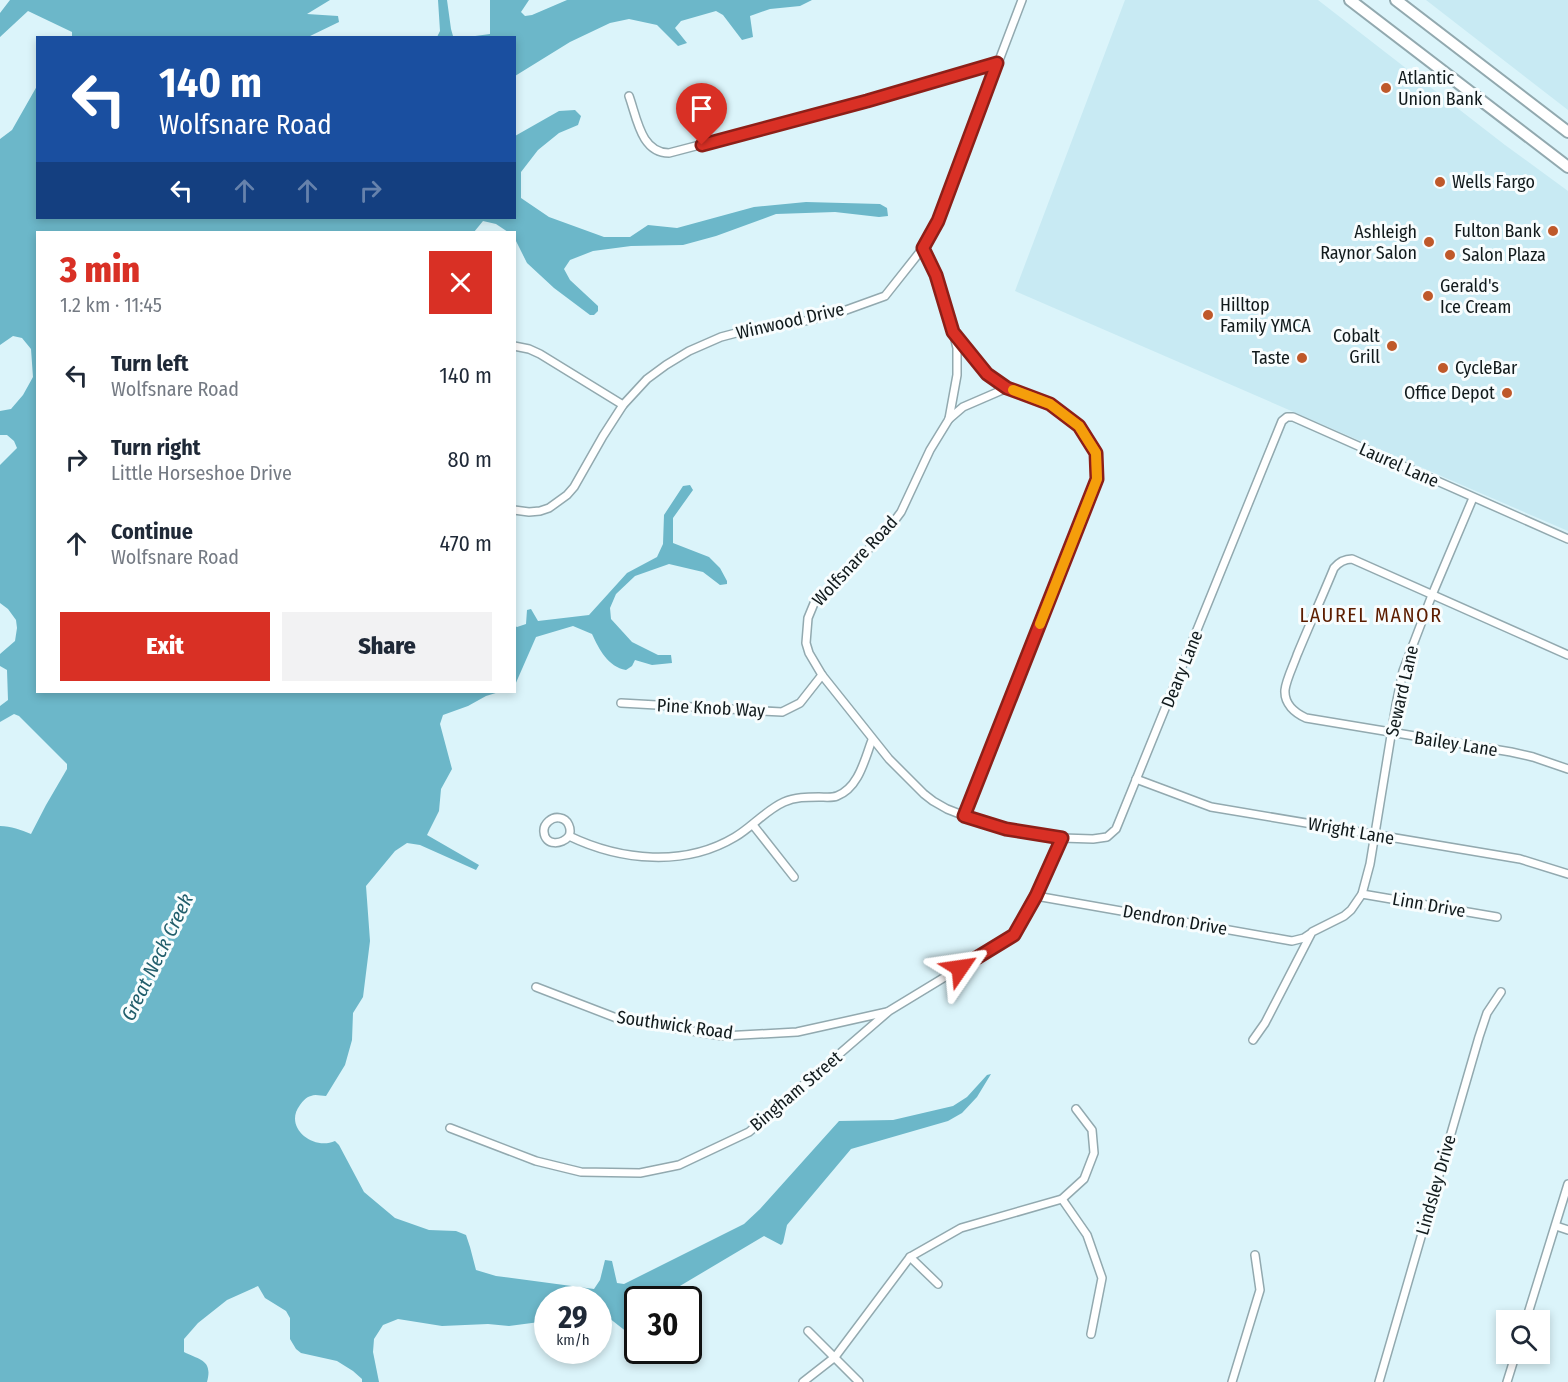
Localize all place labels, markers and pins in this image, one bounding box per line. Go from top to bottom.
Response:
place label: Atlantic Union Bank [1398,67,1483,110]
marker: Atlantic Union Bank [1379,81,1393,95]
pin [676,83,727,145]
place label: Wells Fargo [1452,171,1535,193]
marker: Wells Fargo [1433,175,1447,189]
place label: Fulton Bank [1454,220,1542,242]
place label: Ashleigh Raynor Salon [1320,221,1417,264]
marker: Fulton Bank [1546,224,1560,238]
marker: Ashleigh Raynor Salon [1422,235,1436,249]
place label: Salon Plaza [1462,244,1546,266]
marker: Salon Plaza [1443,248,1457,262]
place label: Gerald's Ice Cream [1440,275,1511,318]
marker: Gerald's Ice Cream [1421,289,1435,303]
place label: Hilltop Family YMCA [1220,294,1311,337]
marker: Hilltop Family YMCA [1201,308,1215,322]
place label: Cobalt Grill [1333,325,1380,368]
marker: Cobalt Grill [1385,339,1399,353]
place label: Taste [1252,347,1290,369]
marker: Taste [1295,351,1309,365]
place label: CycleBar [1455,357,1518,379]
marker: CycleBar [1436,361,1450,375]
place label: Office Depot [1404,382,1495,404]
marker: Office Depot [1500,386,1514,400]

